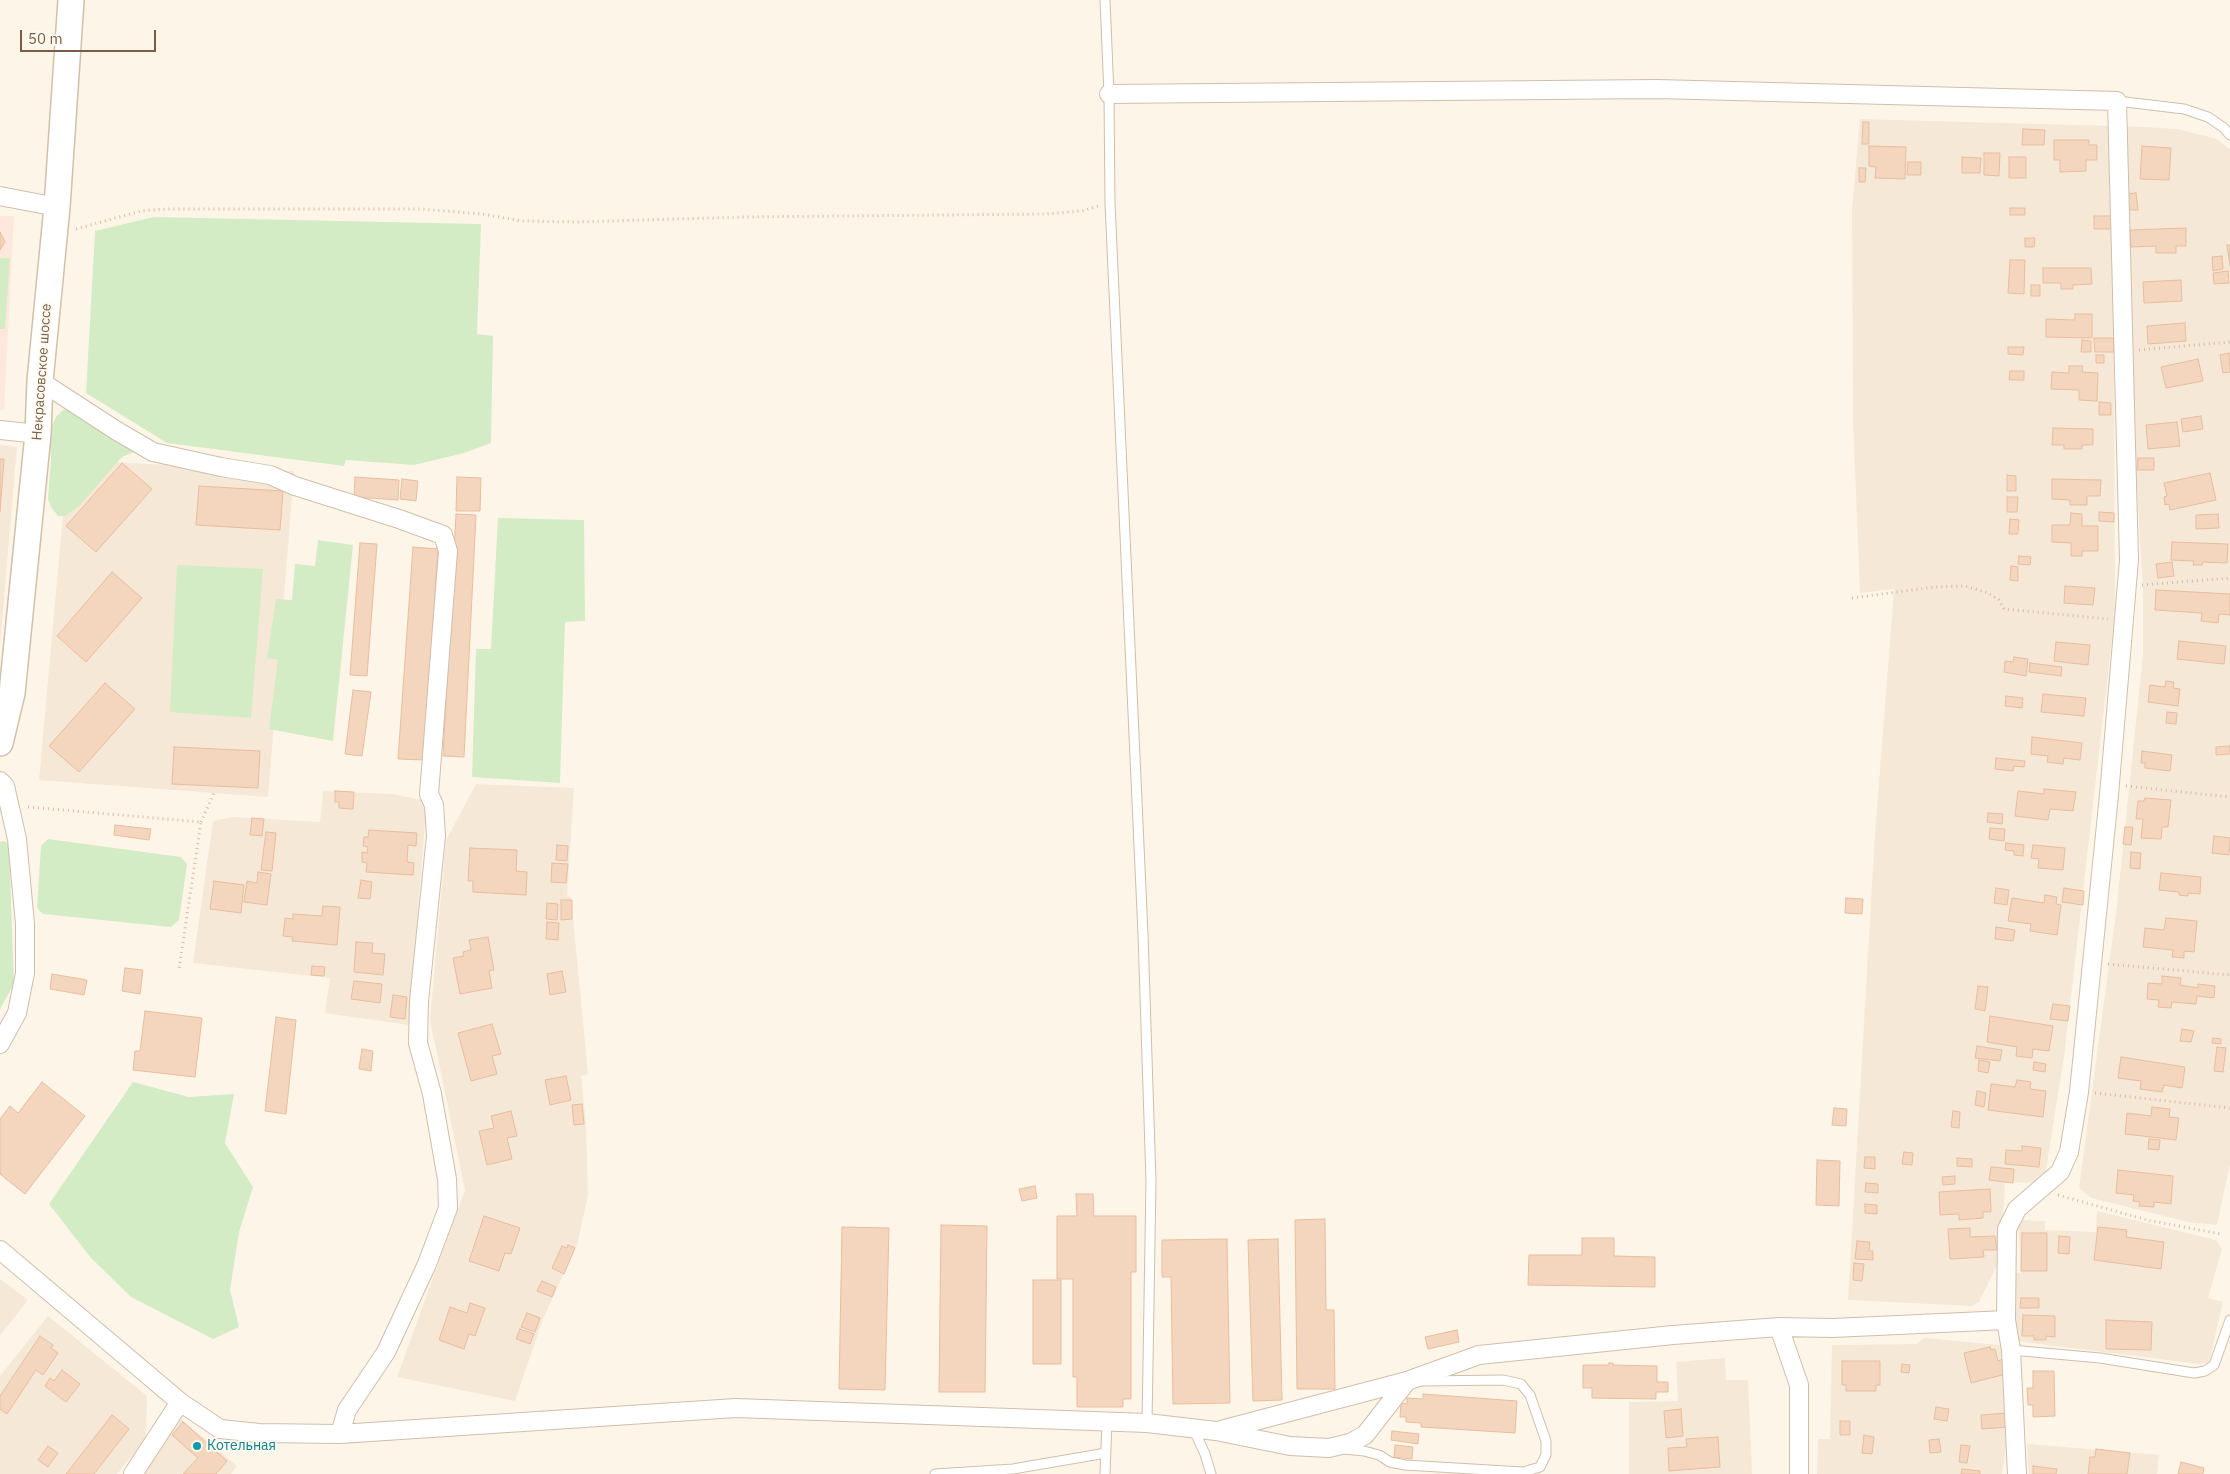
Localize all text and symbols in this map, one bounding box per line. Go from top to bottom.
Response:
scale bar [22,20,159,52]
text: 50 m [28,29,63,48]
street label: Некрасовское шоссе [29,303,55,441]
place label: Котельная [207,1438,276,1454]
marker: Котельная [191,1440,203,1452]

